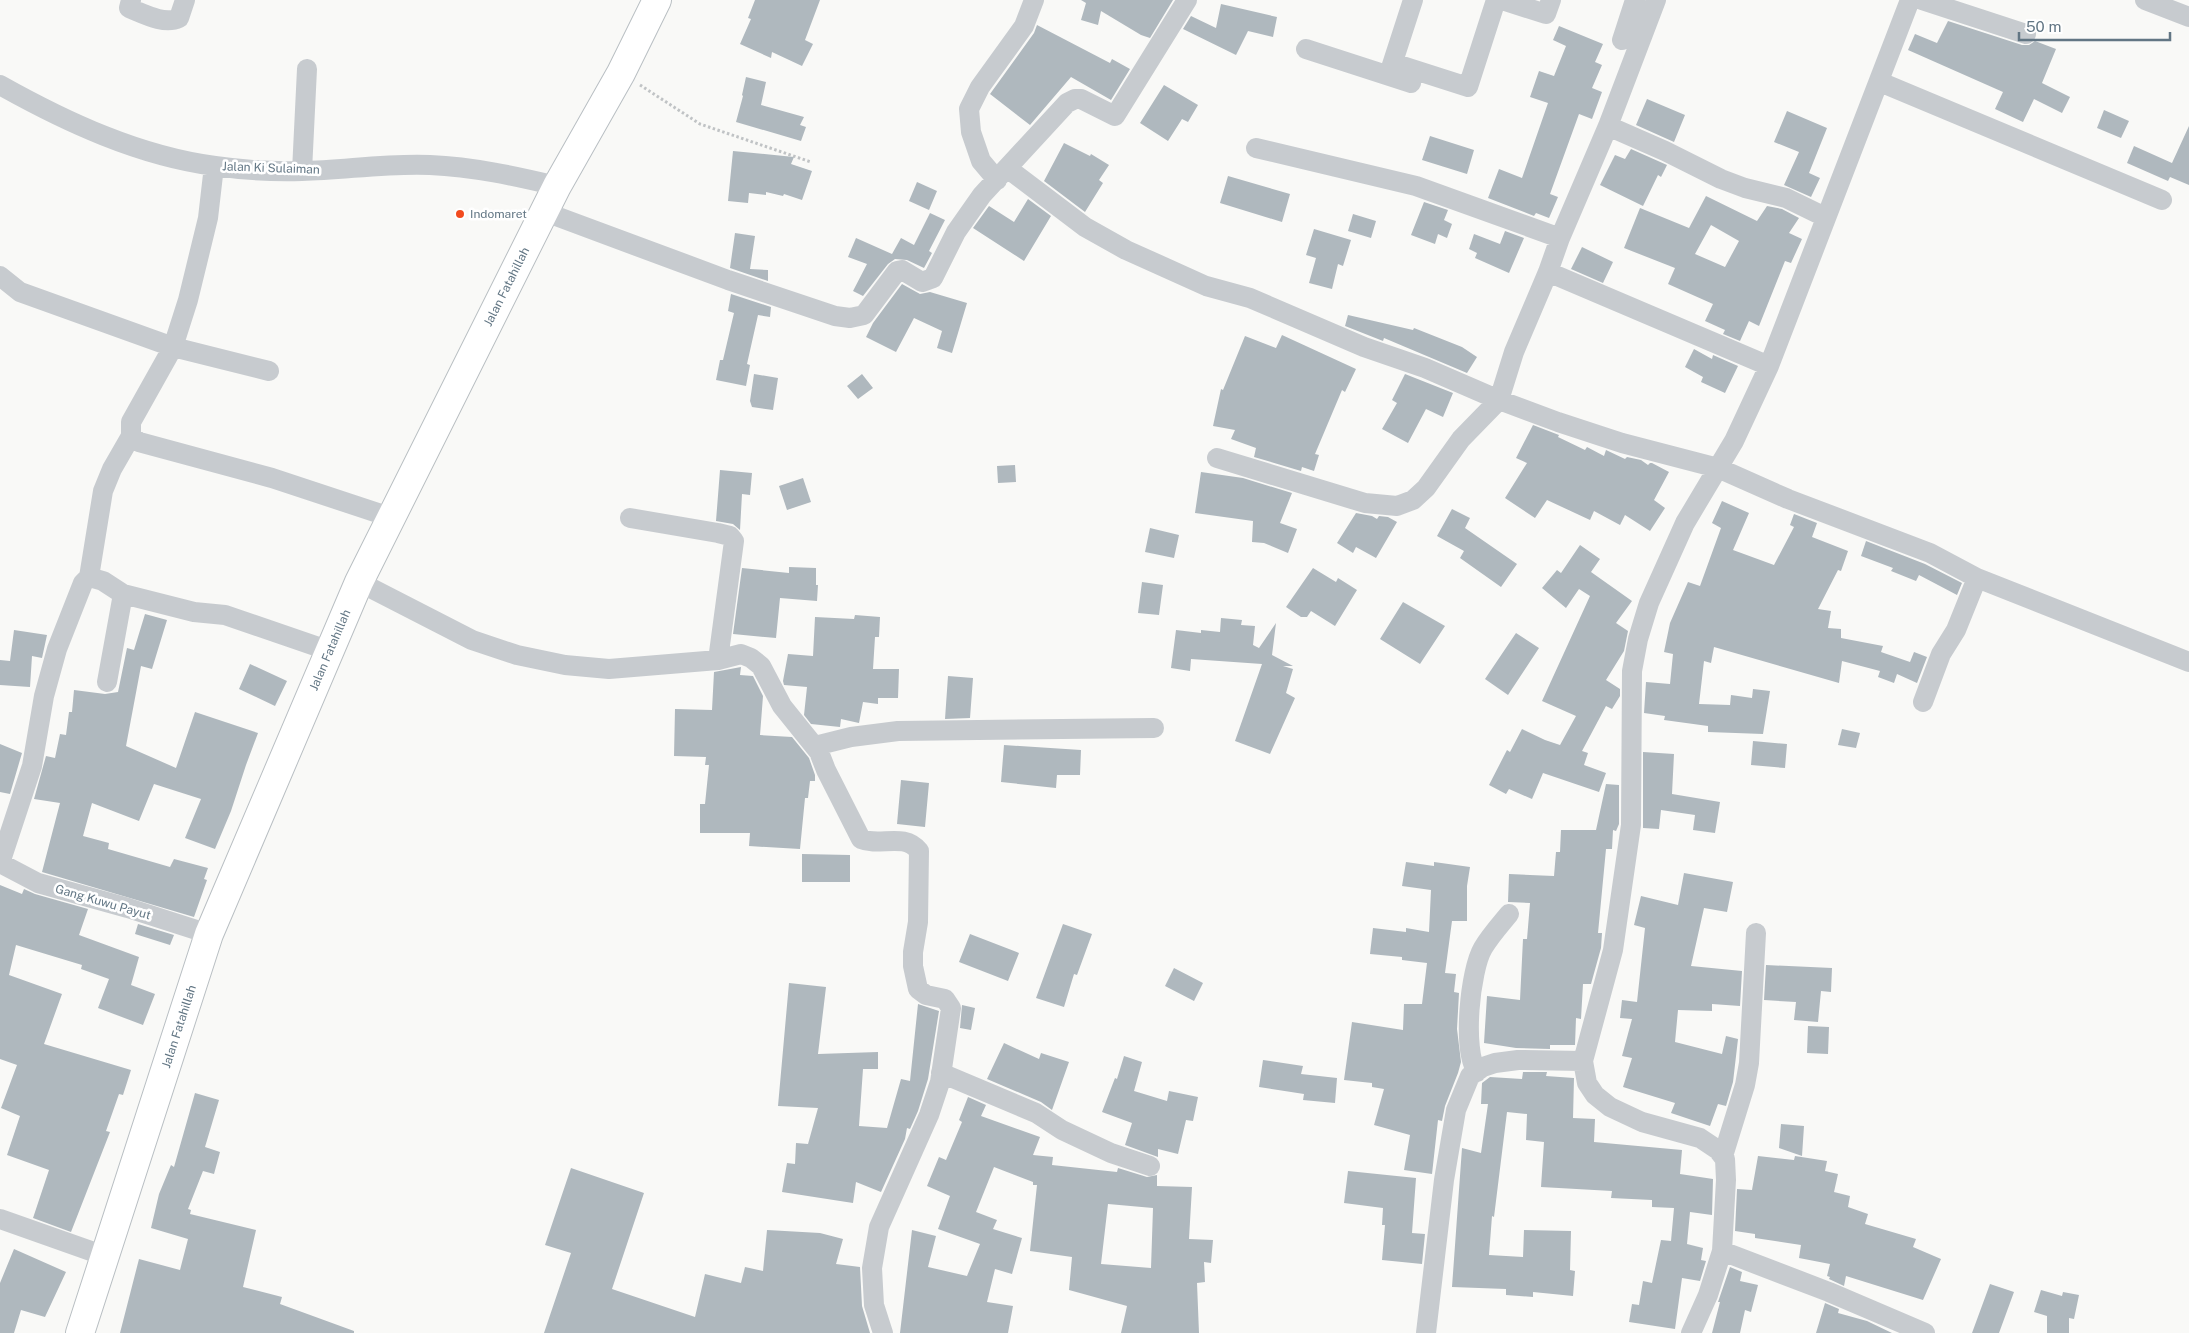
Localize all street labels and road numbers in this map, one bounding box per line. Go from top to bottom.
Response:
street label: Jalan Ki Sulaiman [222,159,320,177]
street label: Jalan Fatahillah [481,245,532,329]
street label: Jalan Fatahillah [307,607,353,693]
street label: Gang Kuwu Payut [54,882,153,922]
street label: Jalan Fatahillah [159,983,199,1070]

